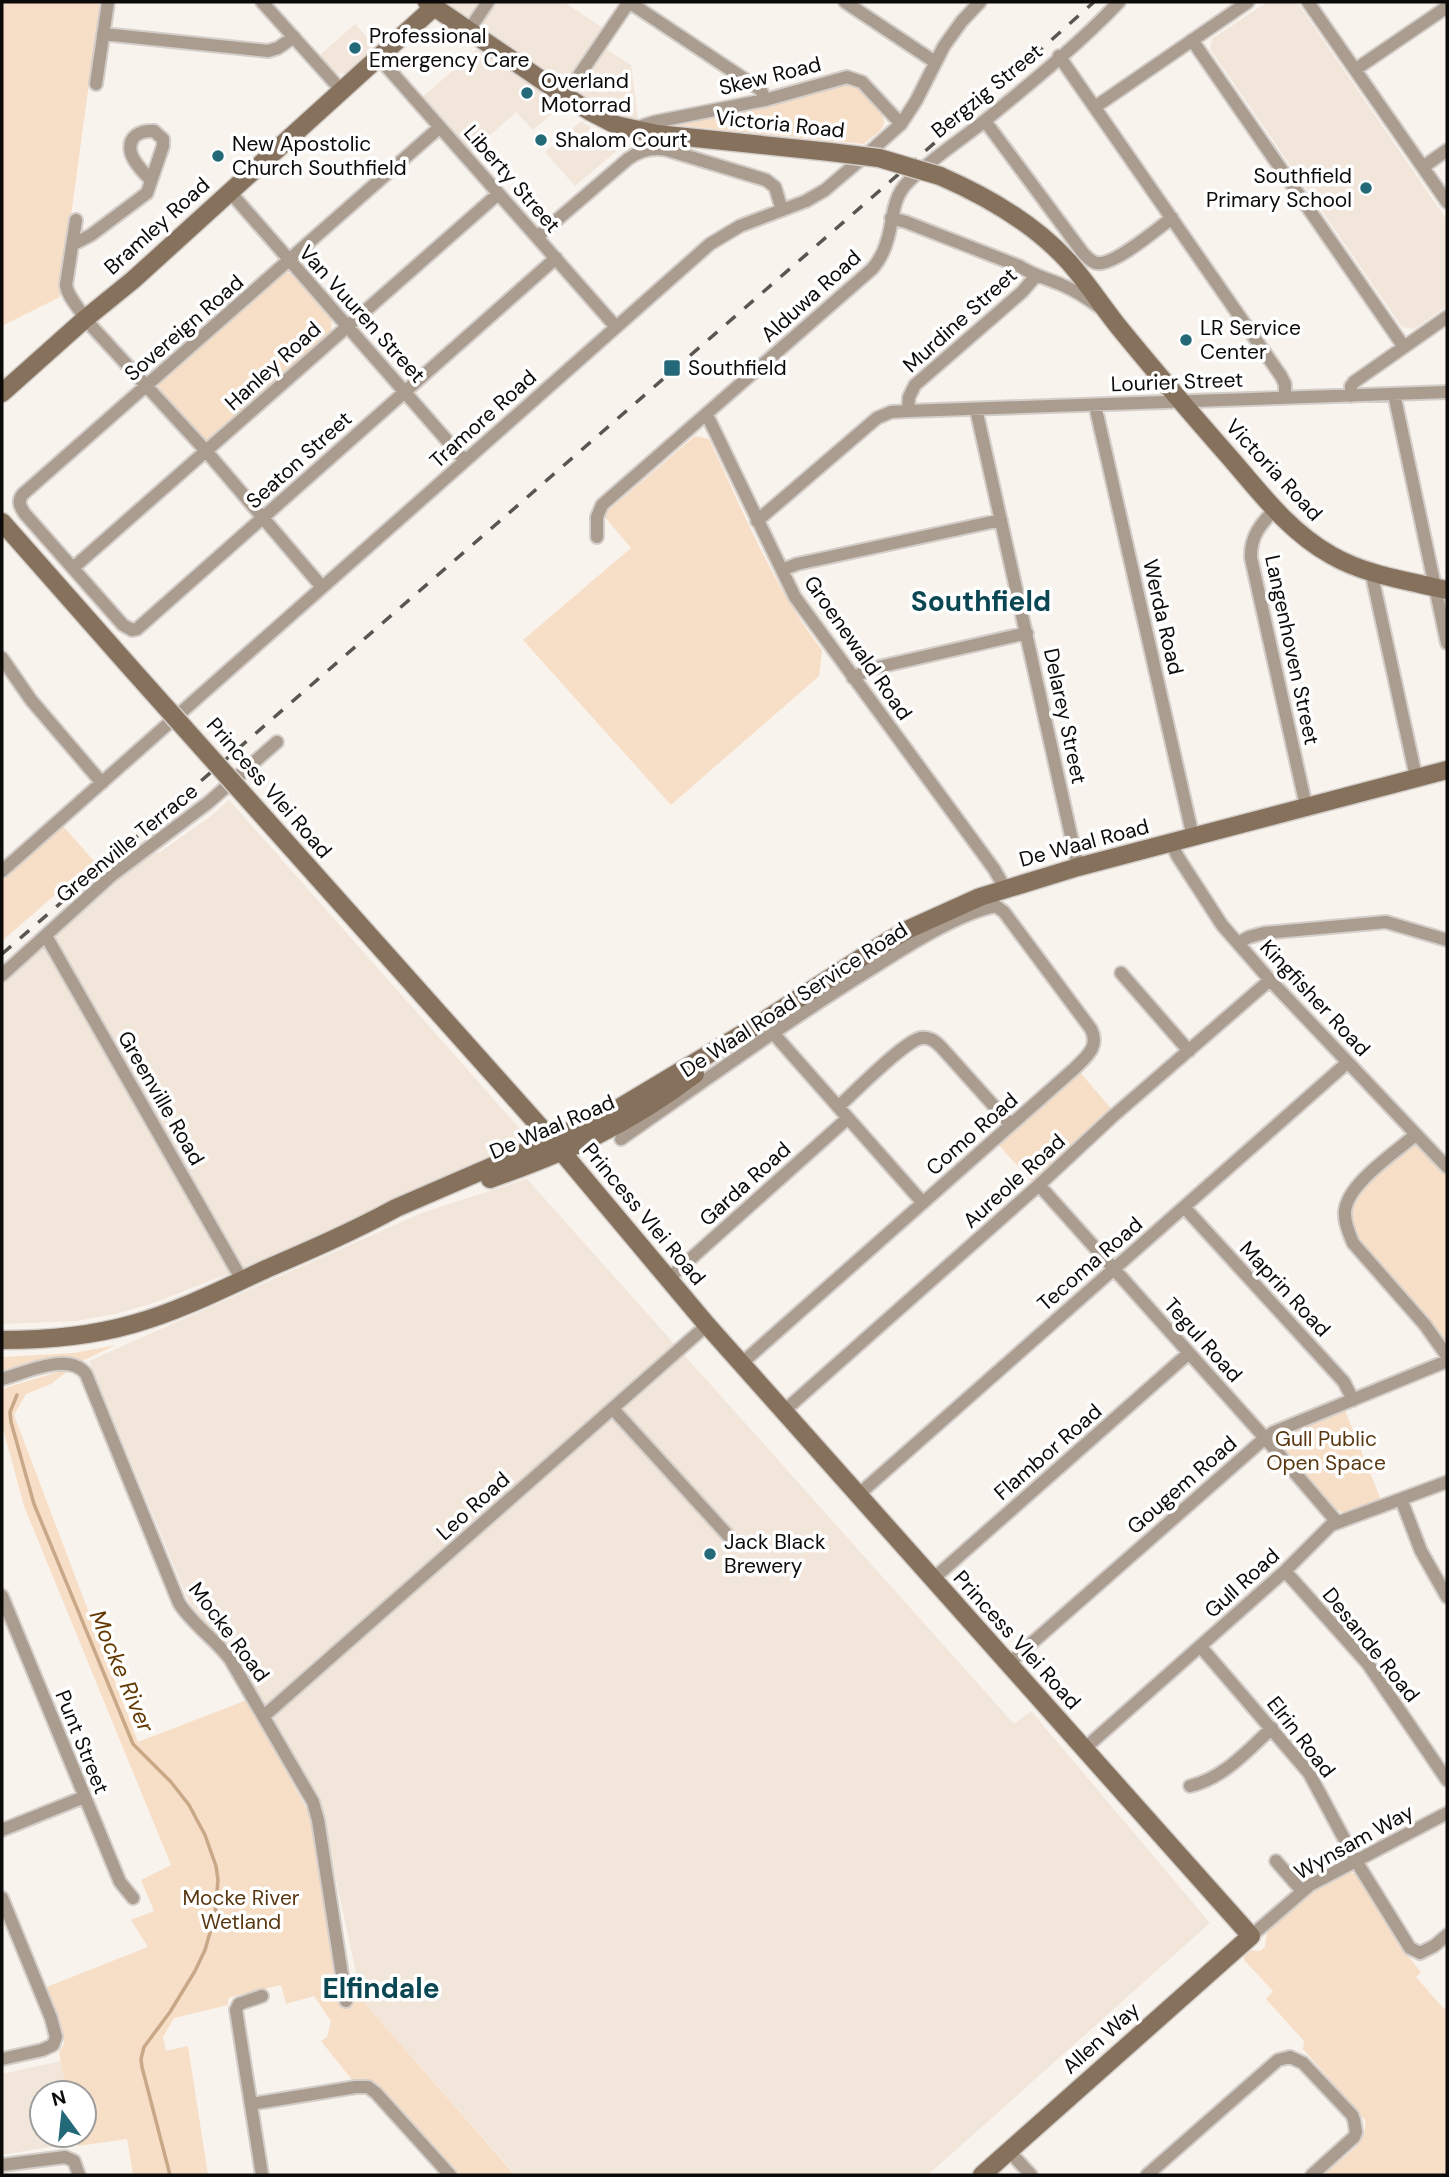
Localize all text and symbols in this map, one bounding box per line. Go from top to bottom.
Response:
place label: Professional Emergency Care [369,22,529,74]
street label: Bergzig Street [926,38,1048,144]
marker: Professional Emergency Care [347,40,363,56]
street label: Skew Road [716,50,824,102]
place label: Overland Motorrad [541,67,631,119]
marker: Overland Motorrad [519,85,535,101]
street label: Victoria Road [714,103,846,145]
street label: Liberty Street [457,119,567,239]
place label: Shalom Court [555,126,688,154]
place label: New Apostolic Church Southfield [232,130,407,182]
marker: Shalom Court [533,132,549,148]
marker: New Apostolic Church Southfield [210,148,226,164]
place label: Southfield Primary School [1206,162,1352,214]
street label: Bramley Road [98,171,216,281]
marker: Southfield Primary School [1358,180,1374,196]
street label: Van Vuuren Street [293,239,431,389]
street label: Alduwa Road [755,244,867,348]
street label: Murdine Street [897,261,1023,379]
street label: Sovereign Road [119,269,249,387]
place label: LR Service Center [1200,314,1301,366]
street label: Hanley Road [219,315,327,417]
marker: LR Service Center [1178,332,1194,348]
place label: Southfield [688,354,787,382]
marker: Southfield [662,358,682,378]
street label: Tramore Road [424,364,542,474]
street label: Lourier Street [1110,366,1244,398]
street label: Seaton Street [240,405,358,515]
street label: Victoria Road [1219,413,1329,527]
street label: Langenhoven Street [1258,552,1326,748]
street label: Werda Road [1136,557,1190,677]
street label: Groenewald Road [798,570,918,726]
district label: Southfield [911,583,1051,620]
street label: Delarey Street [1037,646,1093,786]
street label: Princess Vlei Road [200,712,338,864]
street label: Greenville Terrace [50,777,204,909]
street label: De Waal Road [1016,812,1152,874]
street label: De Waal Road Service Road [675,916,913,1084]
street label: Kingfisher Road [1254,934,1376,1062]
street label: Greenville Road [111,1026,211,1170]
street label: Como Road [920,1086,1024,1182]
street label: De Waal Road [485,1088,619,1166]
street label: Aureole Road [957,1128,1071,1234]
street label: Garda Road [693,1136,797,1232]
street label: Princess Vlei Road [576,1137,712,1291]
street label: Tecoma Road [1031,1210,1149,1318]
street label: Maprin Road [1233,1235,1337,1343]
street label: Tegul Road [1158,1292,1248,1388]
street label: Flambor Road [988,1398,1108,1506]
park label: Gull Public Open Space [1266,1425,1386,1477]
street label: Gougem Road [1121,1430,1243,1540]
street label: Leo Road [430,1466,516,1546]
place label: Jack Black Brewery [724,1528,826,1580]
street label: Gull Road [1199,1542,1285,1624]
marker: Jack Black Brewery [702,1546,718,1562]
street label: Princess Vlei Road [947,1565,1087,1715]
street label: Mocke Road [182,1576,276,1688]
street label: Desande Road [1316,1582,1426,1708]
water label: Mocke River [83,1605,162,1738]
street label: Punt Street [48,1686,116,1798]
street label: Elrin Road [1260,1691,1342,1783]
street label: Wynsam Way [1289,1798,1419,1886]
park label: Mocke River Wetland [182,1884,300,1936]
district label: Elfindale [322,1970,440,2007]
street label: Allen Way [1056,1996,1146,2080]
north arrow [28,2079,98,2149]
text: N [49,2084,69,2112]

